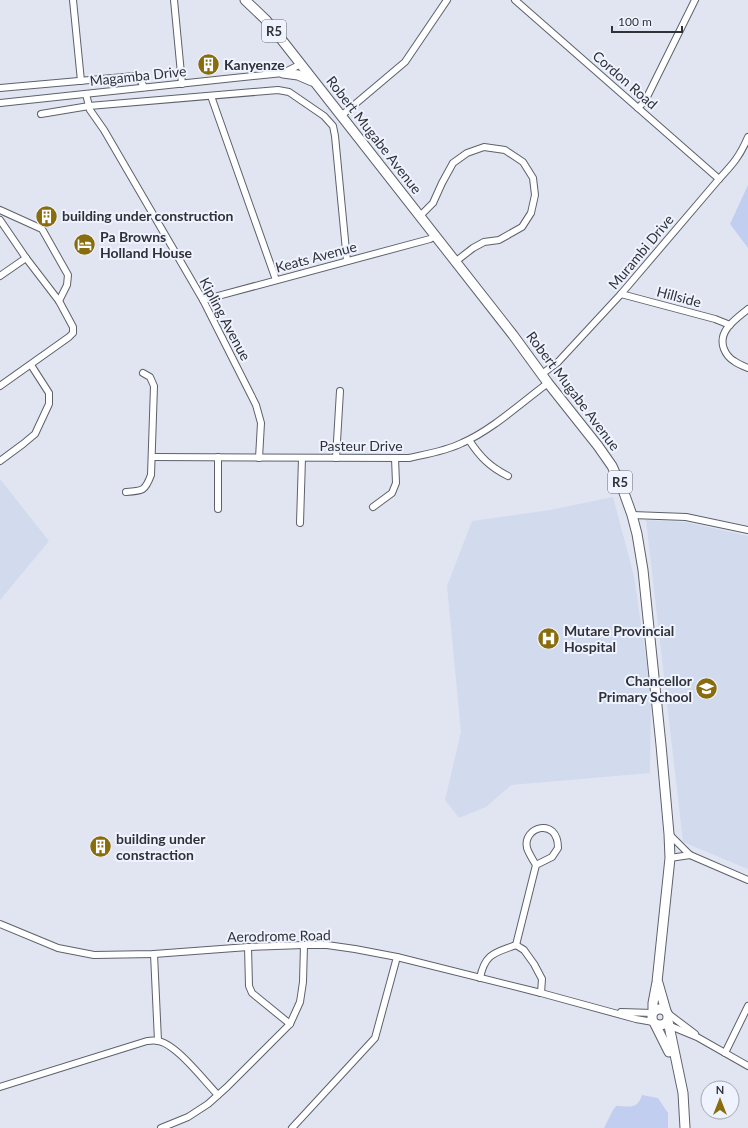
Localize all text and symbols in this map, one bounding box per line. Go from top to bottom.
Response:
scale bar [612,8,682,34]
text: 100 m [618,14,652,29]
road number: R5 [262,20,286,42]
street label: Cordon Road [589,47,661,112]
building icon: Kanyenze [196,52,222,78]
place label: Kanyenze [224,56,285,73]
street label: Magamba Drive [89,62,187,89]
street label: Robert Mugabe Avenue [323,72,426,197]
building icon: building under construction [34,203,60,229]
place label: building under construction [62,207,233,224]
street label: Murambi Drive [604,211,677,292]
place label: Pa Browns Holland House [100,228,193,261]
hotel icon: Pa Browns Holland House [72,232,98,258]
street label: Keats Avenue [273,237,358,276]
street label: Kipling Avenue [196,274,254,363]
street label: Hillside [655,282,703,311]
street label: Robert Mugabe Avenue [523,328,624,454]
street label: Pasteur Drive [319,437,403,454]
road number: R5 [608,471,632,493]
place label: Mutare Provincial Hospital [564,622,674,655]
hospital icon: Mutare Provincial Hospital [535,626,561,652]
place label: Chancellor Primary School [598,672,693,705]
school or university icon: Chancellor Primary School [694,676,720,702]
place label: building under constraction [116,830,206,863]
building icon: building under constraction [87,834,113,860]
street label: Aerodrome Road [227,926,331,945]
north arrow [700,1080,740,1120]
text: N [716,1083,724,1096]

